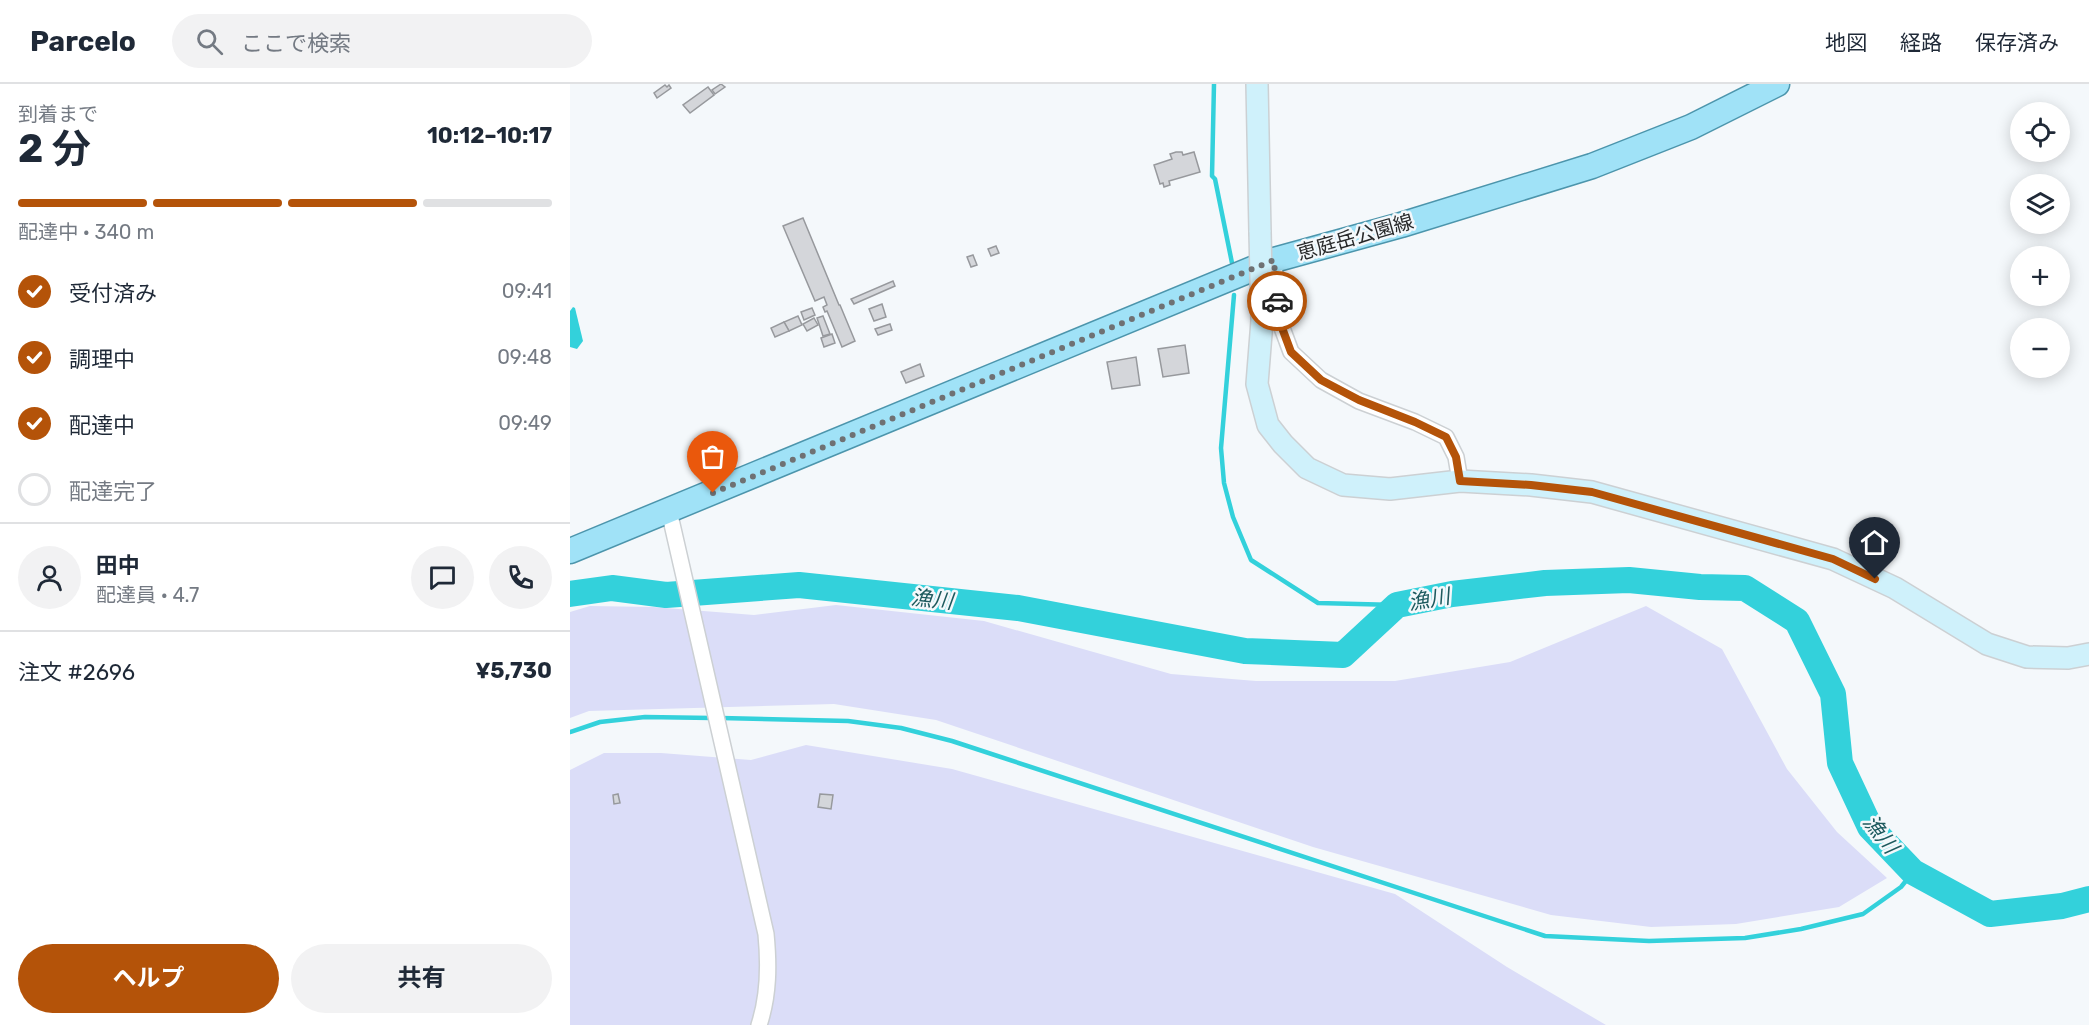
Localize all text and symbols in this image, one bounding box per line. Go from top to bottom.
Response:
search box [172,14,592,68]
text: Parcelo [30,25,136,58]
icon: search [193,25,226,58]
text: ここで検索 [241,30,351,57]
text: 地図 [1825,30,1867,55]
text: 経路 [1900,30,1942,55]
text: 保存済み [1975,30,2059,55]
text: 到着まで [18,102,98,126]
map controls [2010,102,2070,378]
button: locate [2010,102,2070,162]
text: 10:12–10:17 [427,122,552,149]
text: 2 分 [18,126,91,172]
button: layers [2010,174,2070,234]
street label: 恵庭岳公園線 [1294,209,1416,265]
text: 配達中 · 340 m [18,220,154,244]
button: + [2010,246,2070,306]
courier [1247,271,1307,331]
icon: check [18,275,51,308]
text: 09:41 [502,279,552,303]
text: 受付済み [69,280,157,307]
icon: car [1261,285,1294,318]
button: − [2010,318,2070,378]
icon: check [18,341,51,374]
text: 09:48 [497,345,552,369]
text: 調理中 [69,346,135,373]
icon: check [18,407,51,440]
text: 09:49 [498,411,552,435]
text: 配達中 [69,412,135,439]
pin [687,431,738,493]
icon: bag [696,440,729,473]
text: 配達完了 [69,478,157,505]
pin [1849,517,1900,579]
icon: home [1858,526,1891,559]
button: person [18,546,81,609]
button: chat [411,546,474,609]
button: phone [489,546,552,609]
text: 田中 [96,552,140,579]
text: 配達員 · 4.7 [96,583,199,607]
water label: 漁川 [1406,583,1454,615]
water label: 漁川 [910,584,956,614]
text: ¥5,730 [475,657,552,684]
text: 注文 #2696 [18,659,135,686]
water label: 漁川 [1858,810,1905,860]
button: ヘルプ [18,944,279,1013]
button: 共有 [291,944,552,1013]

